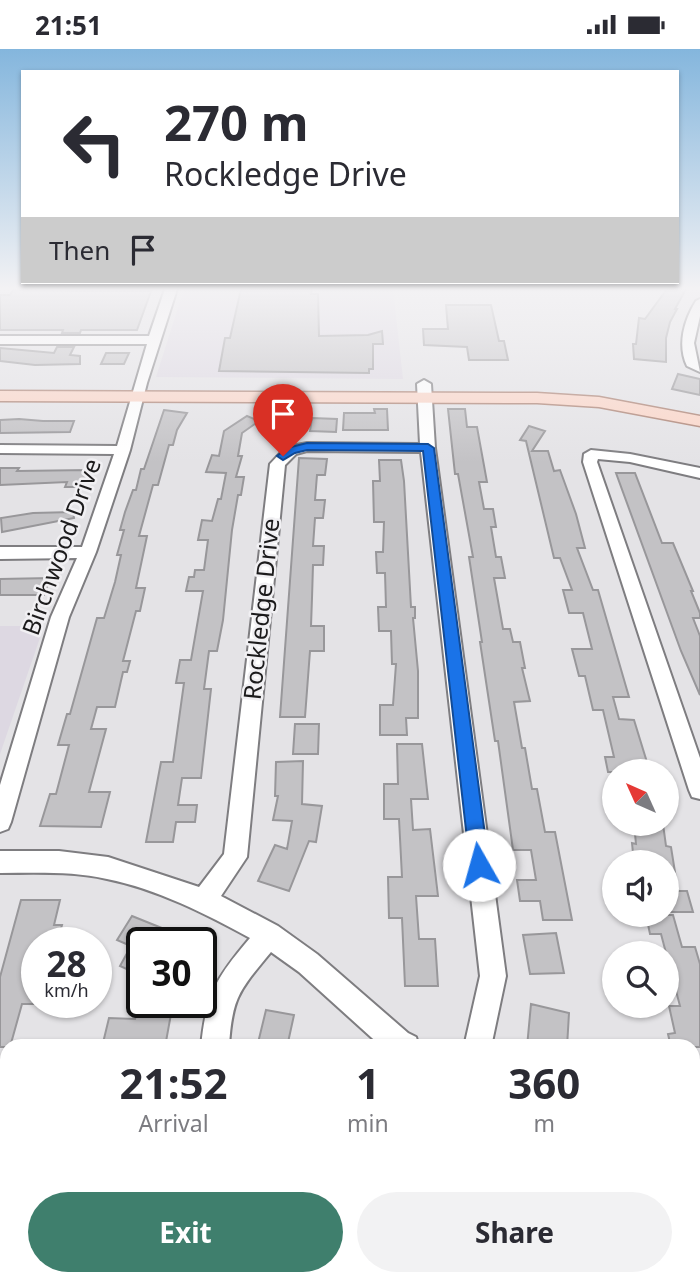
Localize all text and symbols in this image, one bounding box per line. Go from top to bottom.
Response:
text: 21:51 [35,7,102,43]
text: 270 m [164,89,309,155]
icon: left [49,98,140,189]
text: Rockledge Drive [164,152,407,195]
icon: arrive [124,231,162,269]
text: Then [49,232,110,268]
pin [253,384,313,456]
icon: arrive [264,395,302,433]
street label: Birchwood Drive [13,454,108,639]
street label: Rockledge Drive [235,517,286,701]
north arrow [602,759,679,837]
map controls [602,759,679,1018]
position arrow [442,828,516,902]
button: sound [602,850,679,927]
speed limit sign: 30 [126,927,217,1018]
text: 28 [46,940,87,987]
button: search [602,941,679,1018]
text: km/h [44,978,89,1002]
text: 21:52 [120,1054,227,1111]
text: 1 [356,1054,380,1111]
text: 360 [508,1054,580,1111]
text: Arrival [138,1107,209,1139]
text: min [347,1107,389,1139]
text: m [534,1107,555,1139]
button: Exit [28,1192,343,1272]
button: Share [357,1192,672,1272]

